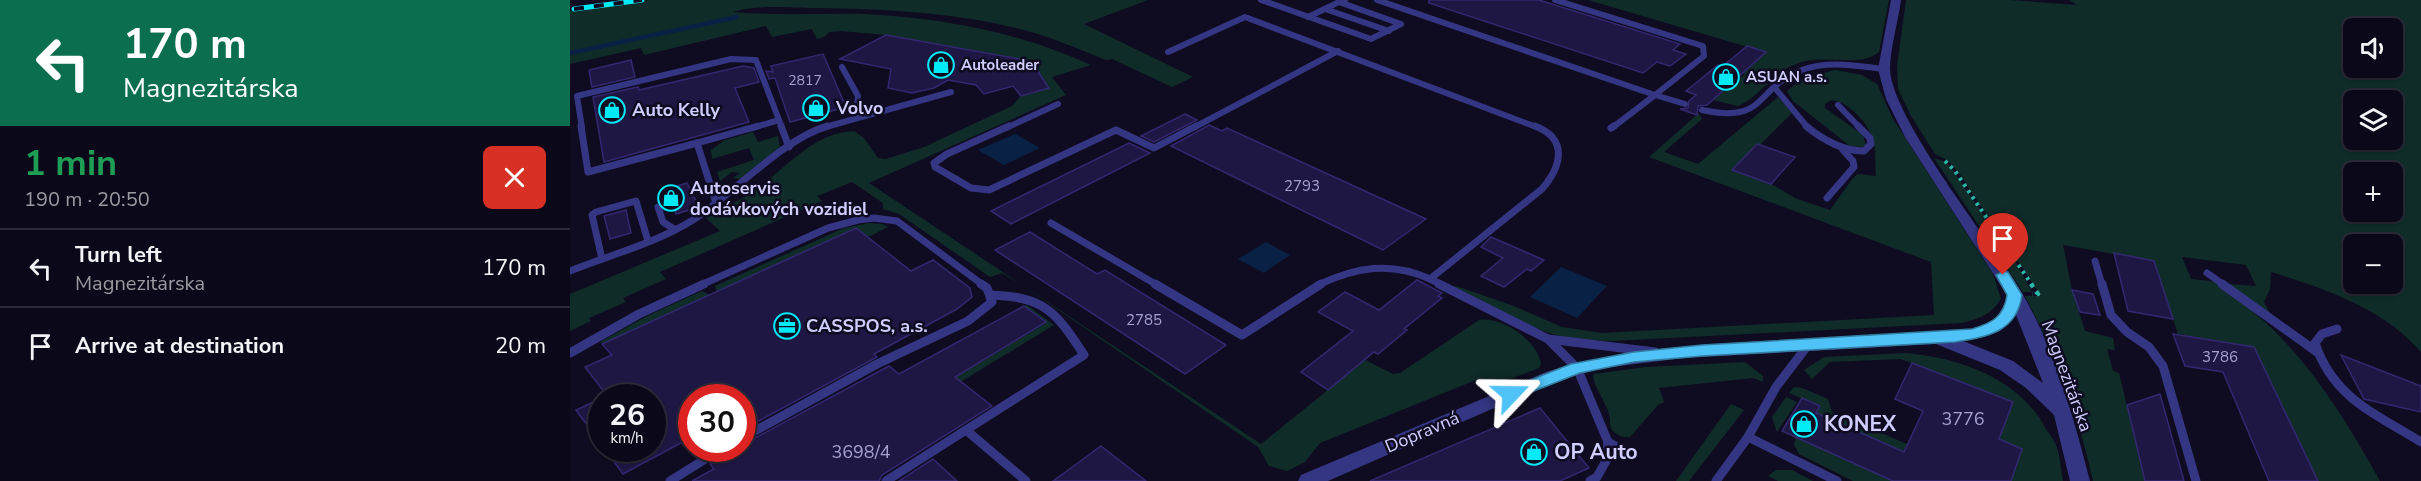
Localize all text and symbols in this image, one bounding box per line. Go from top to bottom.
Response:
text: 170 m [123,16,247,73]
map controls [2343,18,2403,294]
button: sound [2343,18,2403,78]
icon: left [24,24,102,102]
shop icon: Autoleader [926,50,956,80]
place label: Autoleader [961,55,1039,75]
shop icon: ASUAN a.s. [1711,62,1741,92]
place label: ASUAN a.s. [1746,67,1827,87]
text: Magnezitárska [123,70,299,107]
house number: 2817 [788,71,822,90]
button: layers [2343,90,2403,150]
shop icon: Volvo [801,93,831,123]
shop icon: Auto Kelly [597,95,627,125]
place label: Volvo [835,96,883,120]
place label: Auto Kelly [632,98,721,122]
text: 1 min [24,139,117,188]
button: close [483,146,546,209]
button: + [2343,162,2403,222]
place label: Autoservis dodávkových vozidiel [690,176,868,221]
house number: 2793 [1284,176,1320,196]
shop icon: Autoservis dodávkových vozidiel [656,183,686,213]
text: 190 m · 20:50 [24,186,150,213]
pin [1977,213,2028,275]
icon: arrive [1986,222,2019,255]
button: − [2343,234,2403,294]
text: Turn left [75,240,162,270]
icon: left [24,252,57,285]
text: 170 m [482,253,546,283]
text: Magnezitárska [75,270,205,297]
house number: 2785 [1126,310,1162,330]
office icon: CASSPOS, a.s. [772,311,802,341]
place label: CASSPOS, a.s. [806,314,928,338]
street label: Magnezitárska [2036,317,2098,435]
icon: arrive [24,330,57,363]
text: Arrive at destination [75,331,284,361]
text: 20 m [495,331,546,361]
house number: 3786 [2202,347,2238,367]
position arrow [1479,362,1543,426]
speed limit sign: 30 [678,384,756,462]
text: 26 [609,395,645,436]
street label: Dopravná [1381,406,1463,458]
house number: 3776 [1941,407,1985,431]
shop icon: KONEX [1789,409,1819,439]
place label: KONEX [1824,410,1897,438]
text: km/h [610,428,644,448]
shop icon: OP Auto [1519,437,1549,467]
place label: OP Auto [1554,438,1638,466]
house number: 3698/4 [831,440,891,464]

